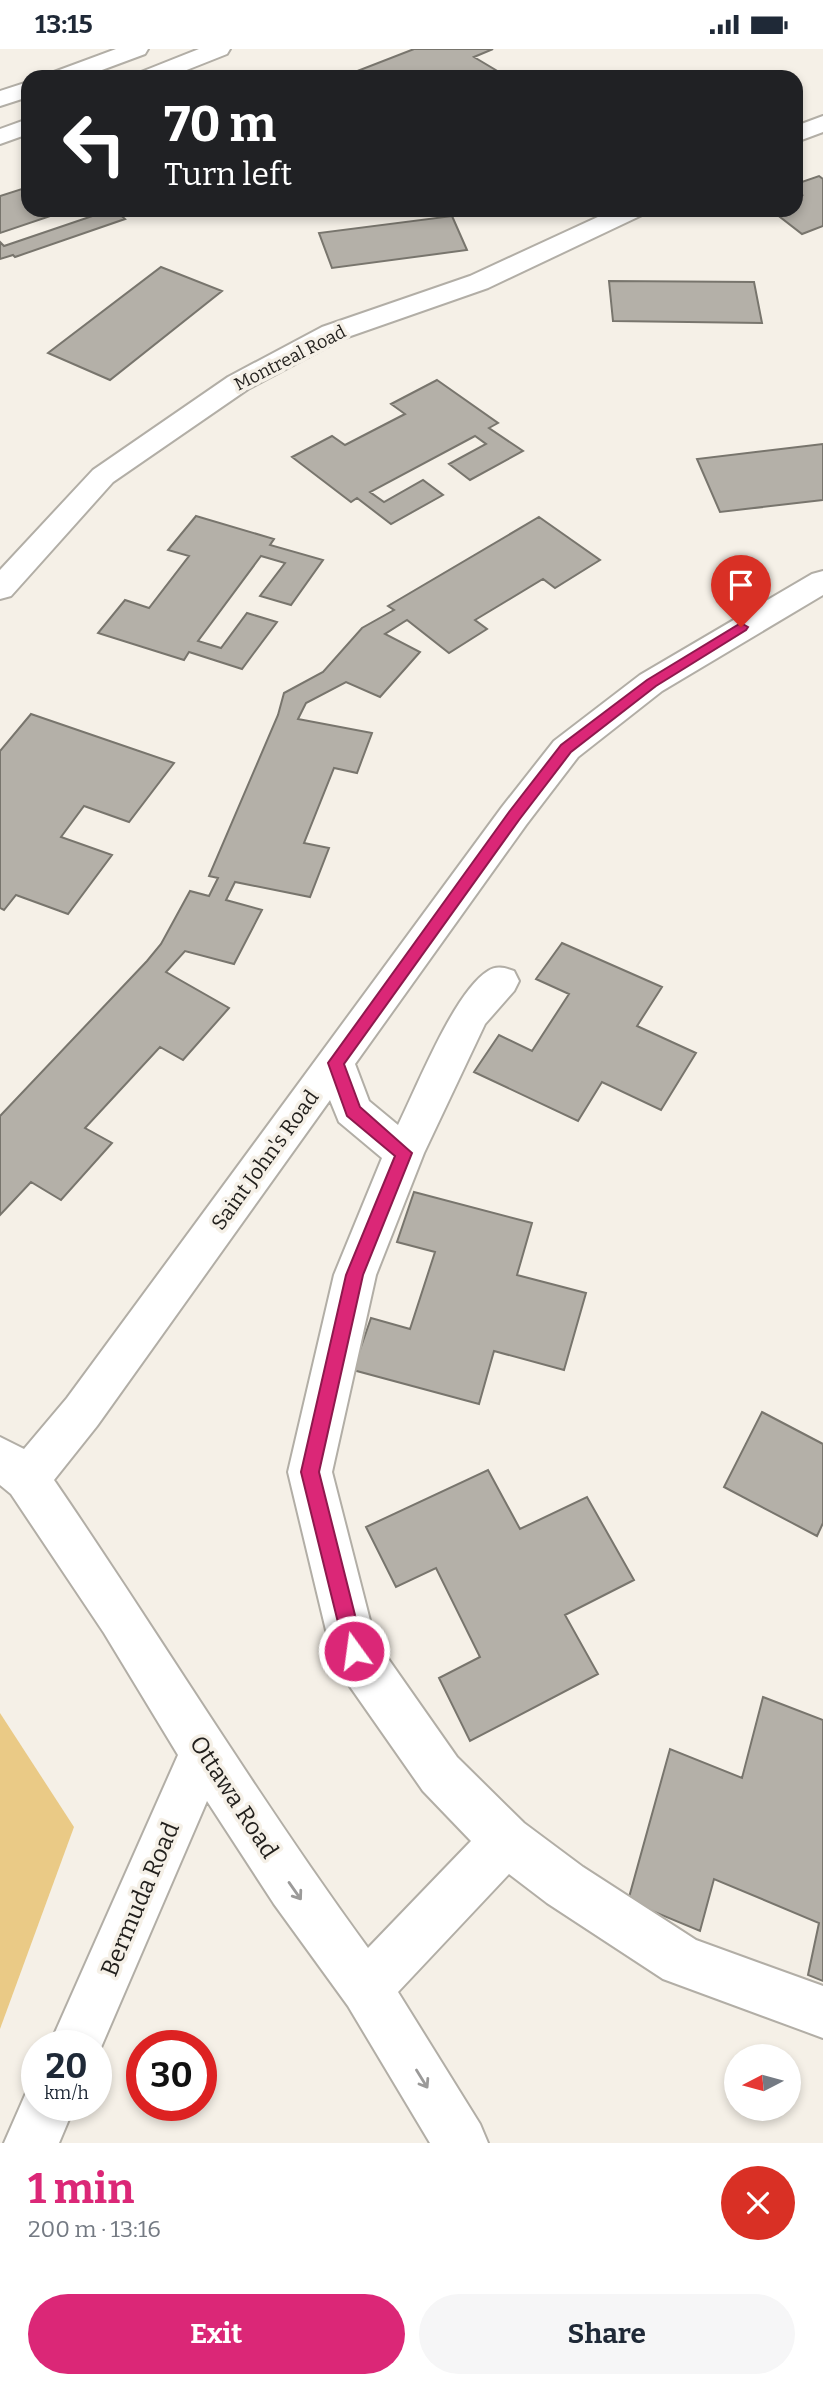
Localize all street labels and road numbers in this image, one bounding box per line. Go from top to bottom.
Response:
street label: Montreal Road [231,320,350,396]
street label: Saint John's Road [206,1085,324,1235]
street label: Ottawa Road [184,1730,284,1864]
street label: Bermuda Road [95,1818,185,1980]

